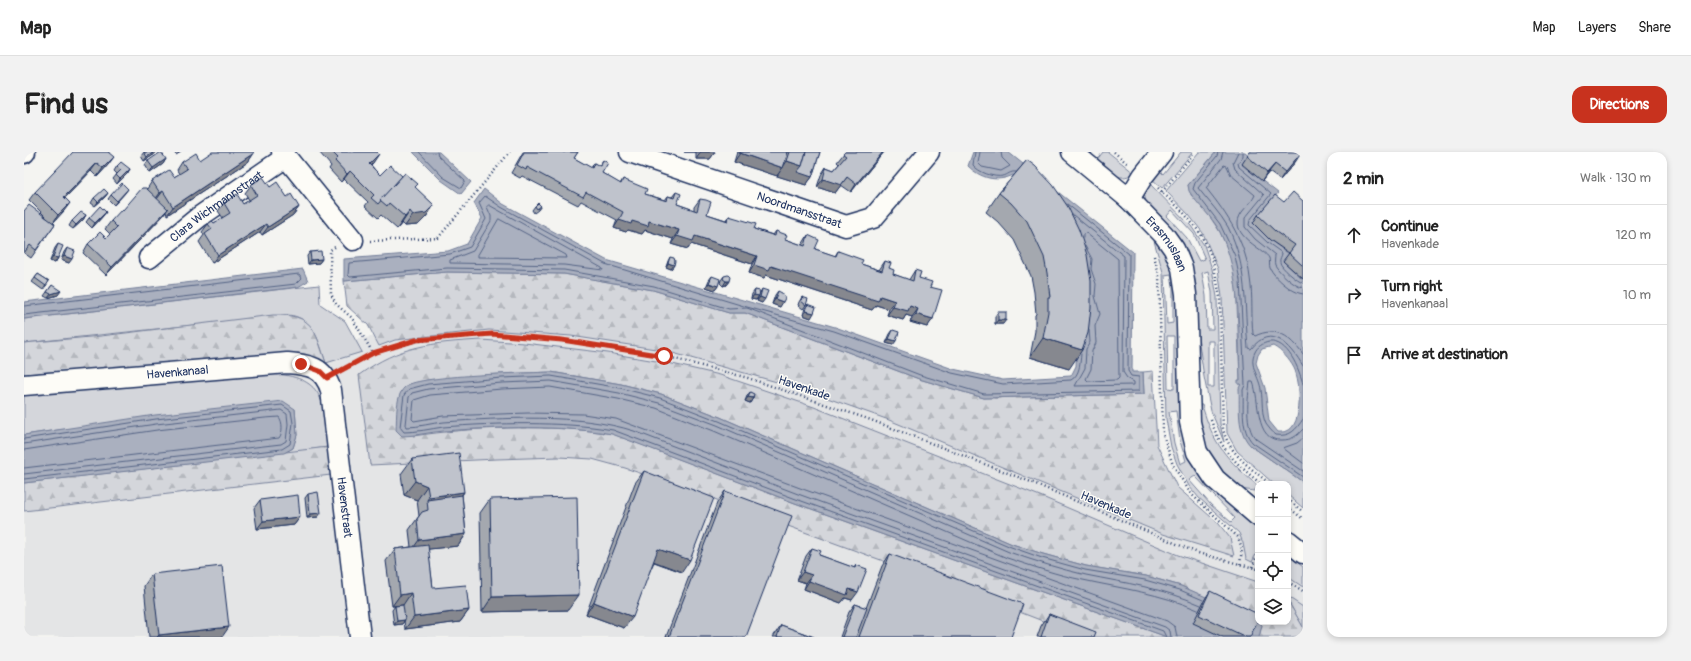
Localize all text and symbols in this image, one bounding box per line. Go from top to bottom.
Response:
text: Map [20,16,51,40]
text: Map [1533,19,1556,36]
text: Layers [1578,19,1616,36]
text: Share [1638,19,1671,36]
button: Directions [1572,86,1667,123]
text: Find us [24,87,108,122]
street label: Clara Wichmannstraat [167,168,266,246]
text: 2 min [1343,168,1384,189]
text: Walk · 130 m [1580,170,1651,186]
street label: Noordmansstraat [755,189,844,232]
street label: Erasmuslaan [1142,214,1190,274]
text: Continue [1381,217,1439,236]
icon: ahead [1343,224,1365,246]
text: 120 m [1615,227,1651,243]
text: Havenkade [1381,236,1439,252]
text: Turn right [1381,277,1442,296]
icon: right [1343,284,1365,306]
text: 10 m [1623,287,1651,303]
text: Havenkanaal [1381,296,1448,312]
icon: arrive [1343,344,1365,366]
text: Arrive at destination [1381,345,1508,364]
route start [655,347,673,365]
route end [292,355,310,373]
street label: Havenkanaal [146,363,209,383]
street label: Havenkade [776,373,832,404]
street label: Havenstraat [333,476,355,539]
map controls [1255,481,1291,625]
button: + [1255,481,1291,517]
street label: Havenkade [1078,488,1133,523]
button: − [1255,517,1291,553]
button: locate [1255,553,1291,589]
button: layers [1255,589,1291,625]

